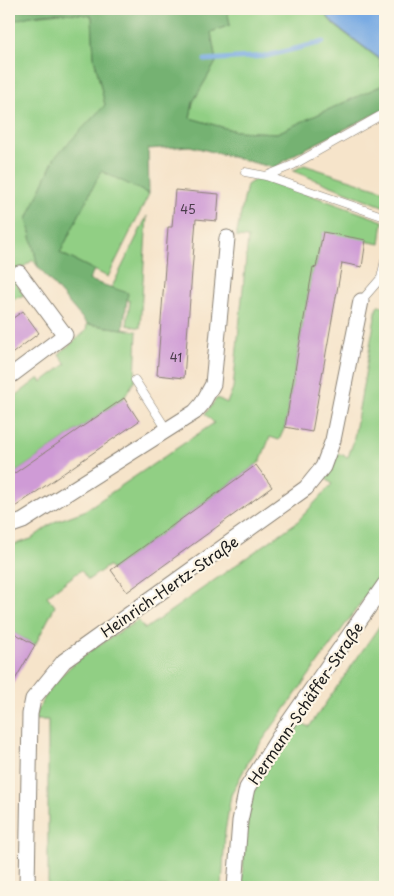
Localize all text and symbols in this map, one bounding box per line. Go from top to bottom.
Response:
house number: 45 [180,200,196,218]
house number: 41 [170,348,182,366]
street label: Heinrich-Hertz-Straße [95,530,243,642]
street label: Hermann-Schäffer-Straße [242,617,368,789]

